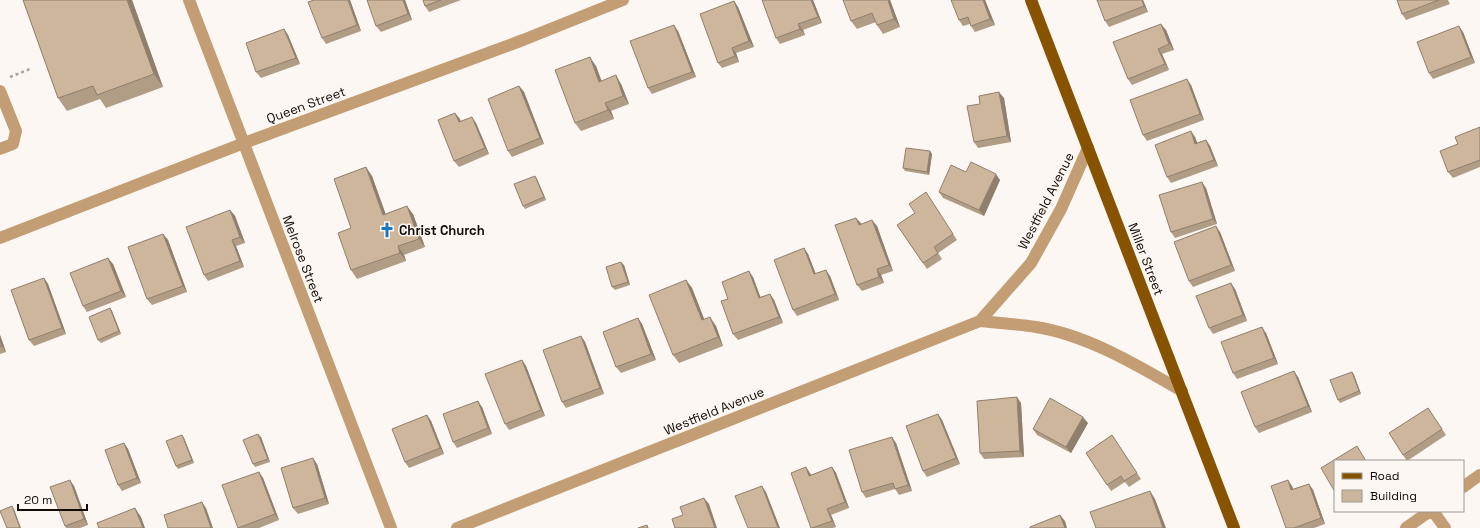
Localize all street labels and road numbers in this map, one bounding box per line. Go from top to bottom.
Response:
street label: Queen Street [264,83,348,127]
street label: Westfield Avenue [1014,150,1078,252]
street label: Melrose Street [278,213,328,305]
street label: Miller Street [1124,220,1168,298]
street label: Westfield Avenue [661,383,767,439]

